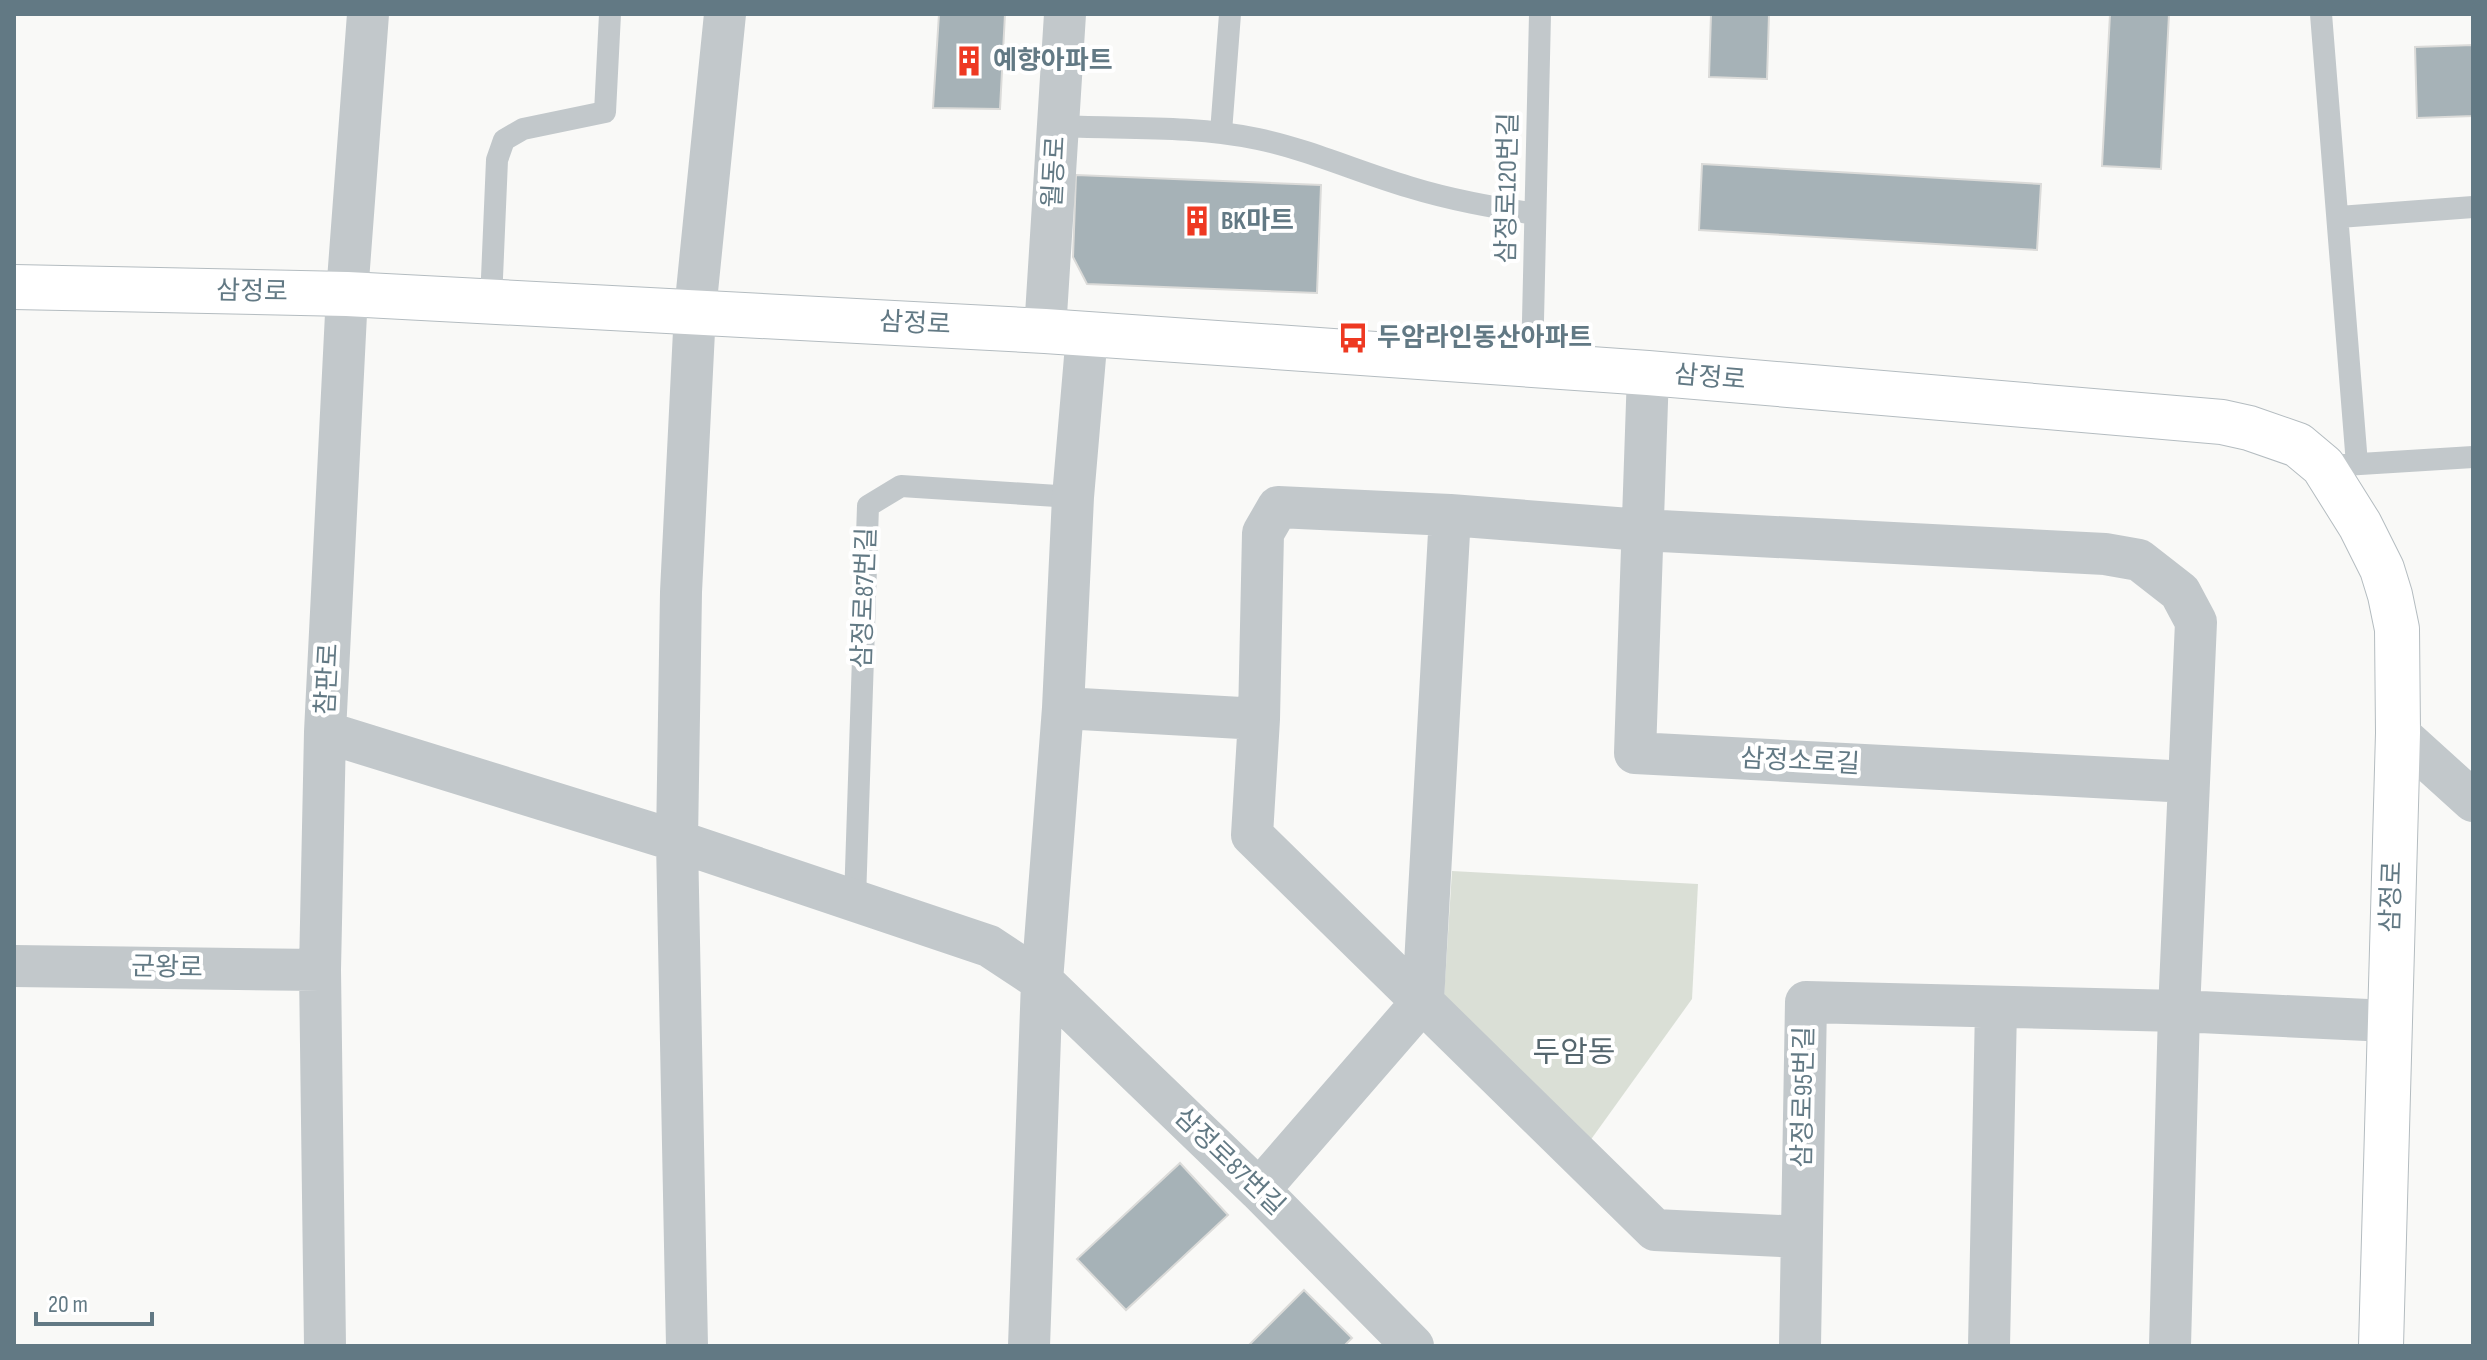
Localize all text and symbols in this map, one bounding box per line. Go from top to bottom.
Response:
building icon: 예향아파트 [952,44,986,78]
place label: 예향아파트 [993,46,1113,77]
street label: 삼정로120번길 [1491,112,1525,264]
street label: 월동로 [1038,135,1072,209]
building icon: BK마트 [1180,204,1214,238]
place label: BK마트 [1221,206,1294,237]
street label: 삼정로 [216,276,288,308]
street label: 삼정로 [878,307,952,341]
bus stop icon: 두암라인동산아파트 [1336,321,1370,355]
place label: 두암라인동산아파트 [1377,323,1592,354]
street label: 삼정로 [1673,359,1747,397]
street label: 삼정로87번길 [847,527,883,669]
street label: 참판로 [311,642,345,716]
street label: 삼정소로길 [1739,743,1861,781]
street label: 삼정로 [2375,861,2409,933]
street label: 군왕로 [131,952,203,984]
street label: 삼정로95번길 [1787,1026,1821,1168]
district label: 두암동 [1533,1035,1615,1071]
street label: 삼정로87번길 [1167,1102,1291,1222]
scale bar [36,1276,152,1326]
text: 20 m [48,1290,88,1319]

